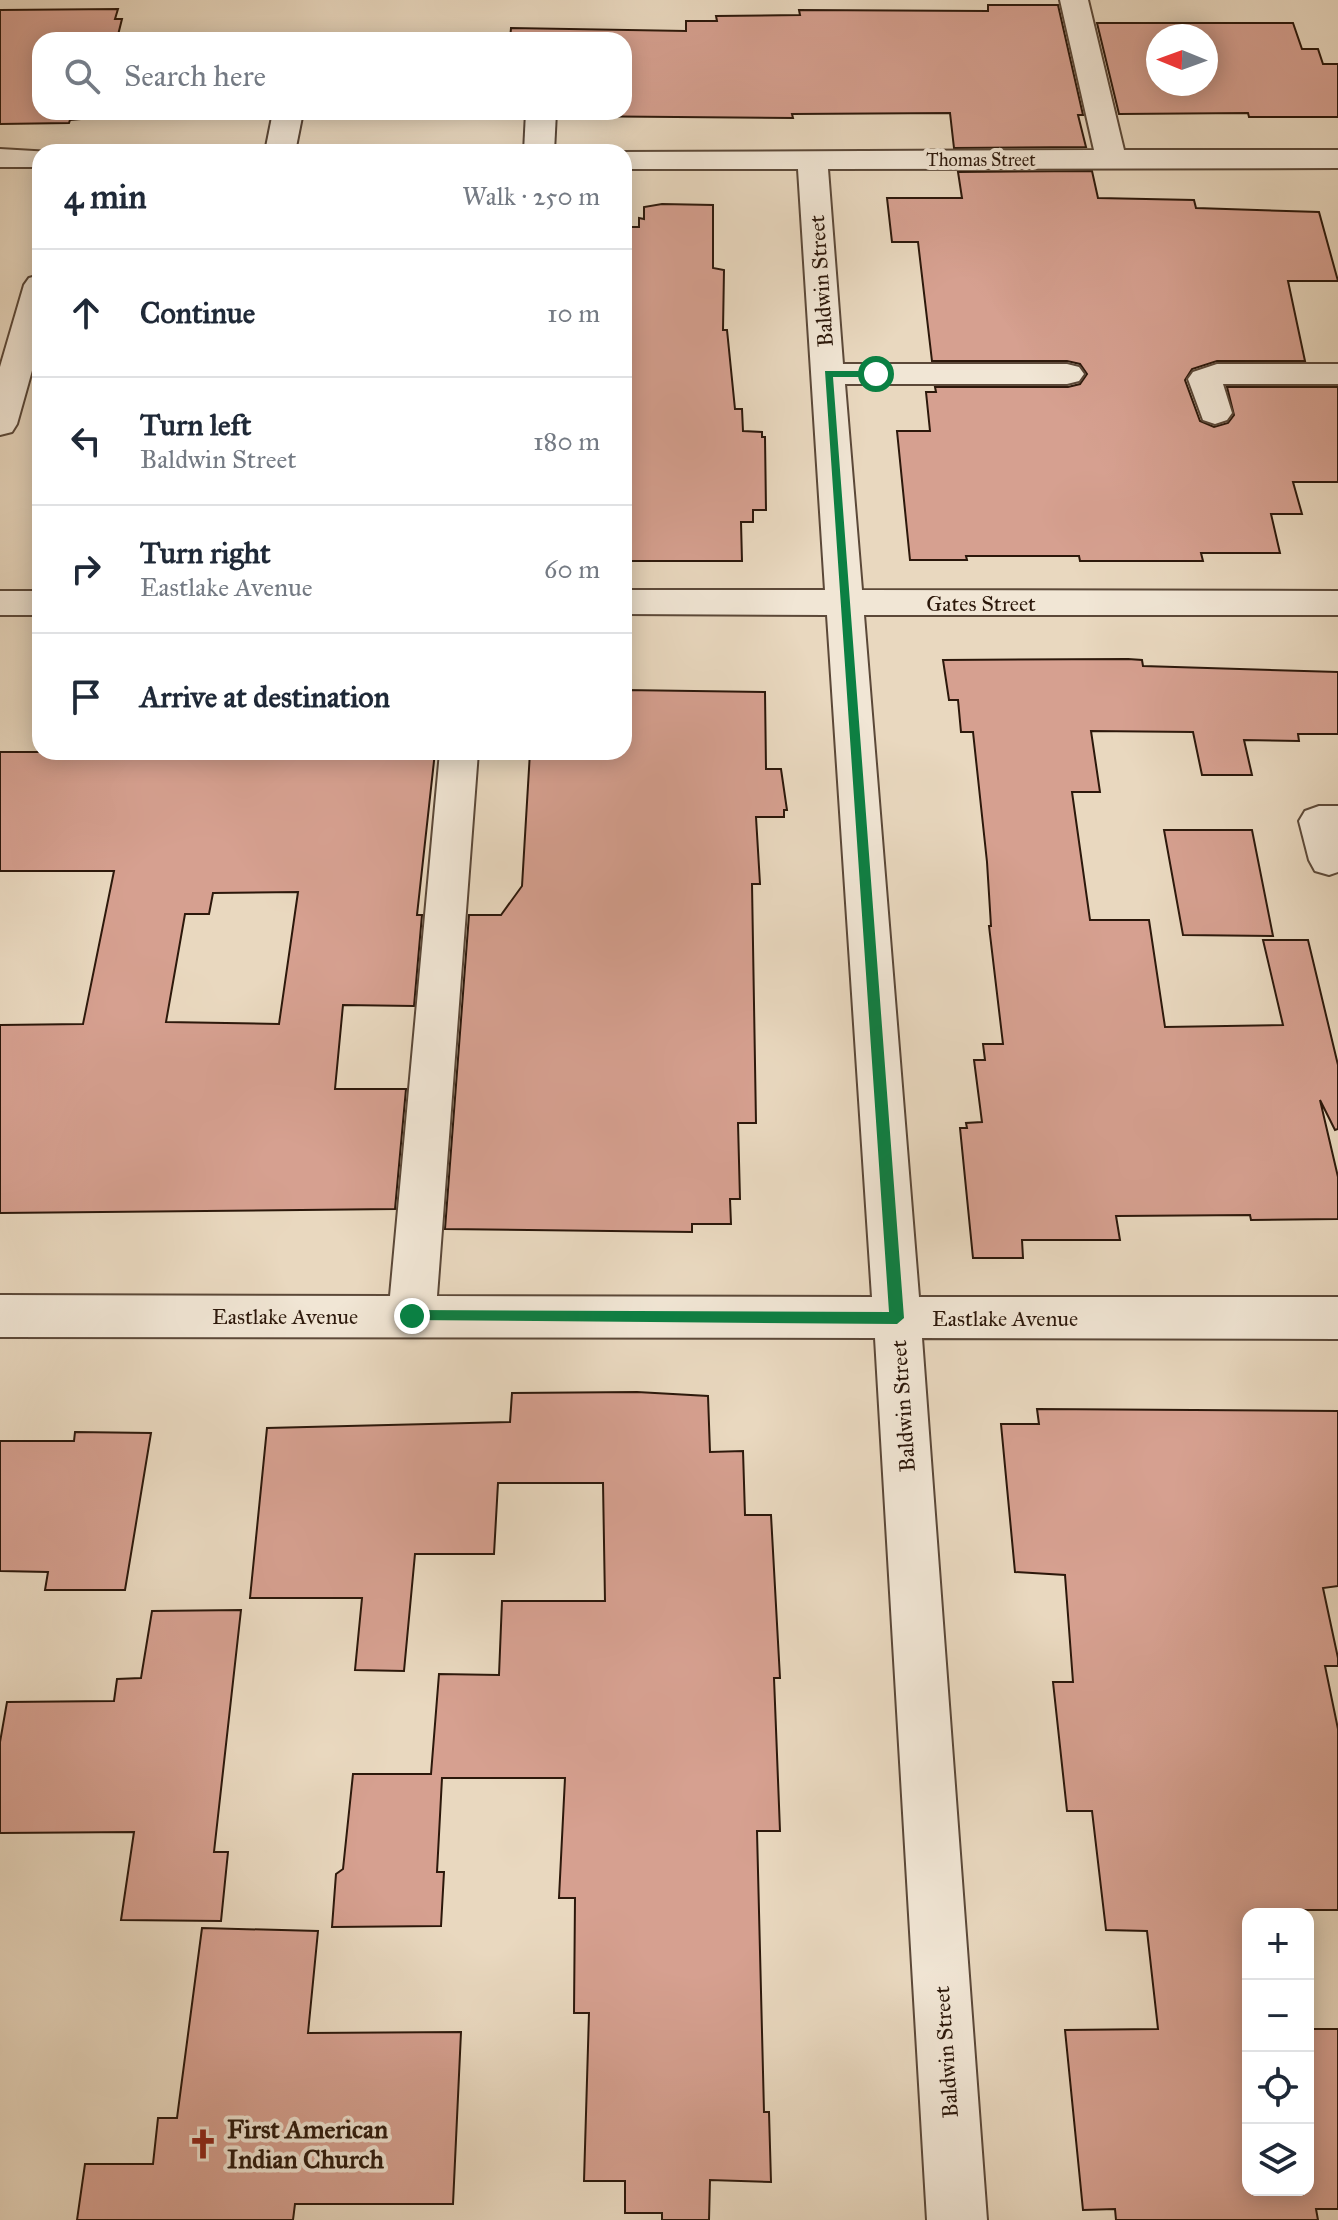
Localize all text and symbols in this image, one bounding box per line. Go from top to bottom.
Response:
north arrow [1146,24,1218,96]
search box [32,32,632,120]
icon: search [60,54,104,98]
text: Search here [124,58,266,94]
street label: Thomas Street [926,149,1036,171]
text: 4 min [64,176,147,217]
text: Walk · 250 m [462,180,600,212]
street label: Baldwin Street [803,214,839,348]
icon: ahead [64,291,108,335]
text: Continue [140,295,255,331]
text: 10 m [547,297,600,329]
route start [858,356,894,392]
text: Turn left [140,407,251,443]
icon: left [64,419,108,463]
text: 180 m [533,425,600,457]
text: Baldwin Street [140,443,297,475]
text: Turn right [140,535,271,571]
icon: right [64,547,108,591]
text: 60 m [544,553,600,585]
text: Eastlake Avenue [140,571,313,603]
street label: Gates Street [926,590,1036,617]
icon: arrive [64,675,108,719]
text: Arrive at destination [140,679,390,715]
route end [394,1298,430,1334]
street label: Eastlake Avenue [212,1303,358,1330]
street label: Eastlake Avenue [932,1305,1078,1332]
street label: Baldwin Street [885,1339,921,1473]
map controls [1242,1908,1314,2196]
button: + [1242,1908,1314,1980]
button: − [1242,1980,1314,2052]
street label: Baldwin Street [928,1985,964,2119]
button: locate [1242,2052,1314,2124]
place label: First American Indian Church [227,2113,388,2175]
button: layers [1242,2124,1314,2196]
church icon: First American Indian Church [186,2127,220,2161]

